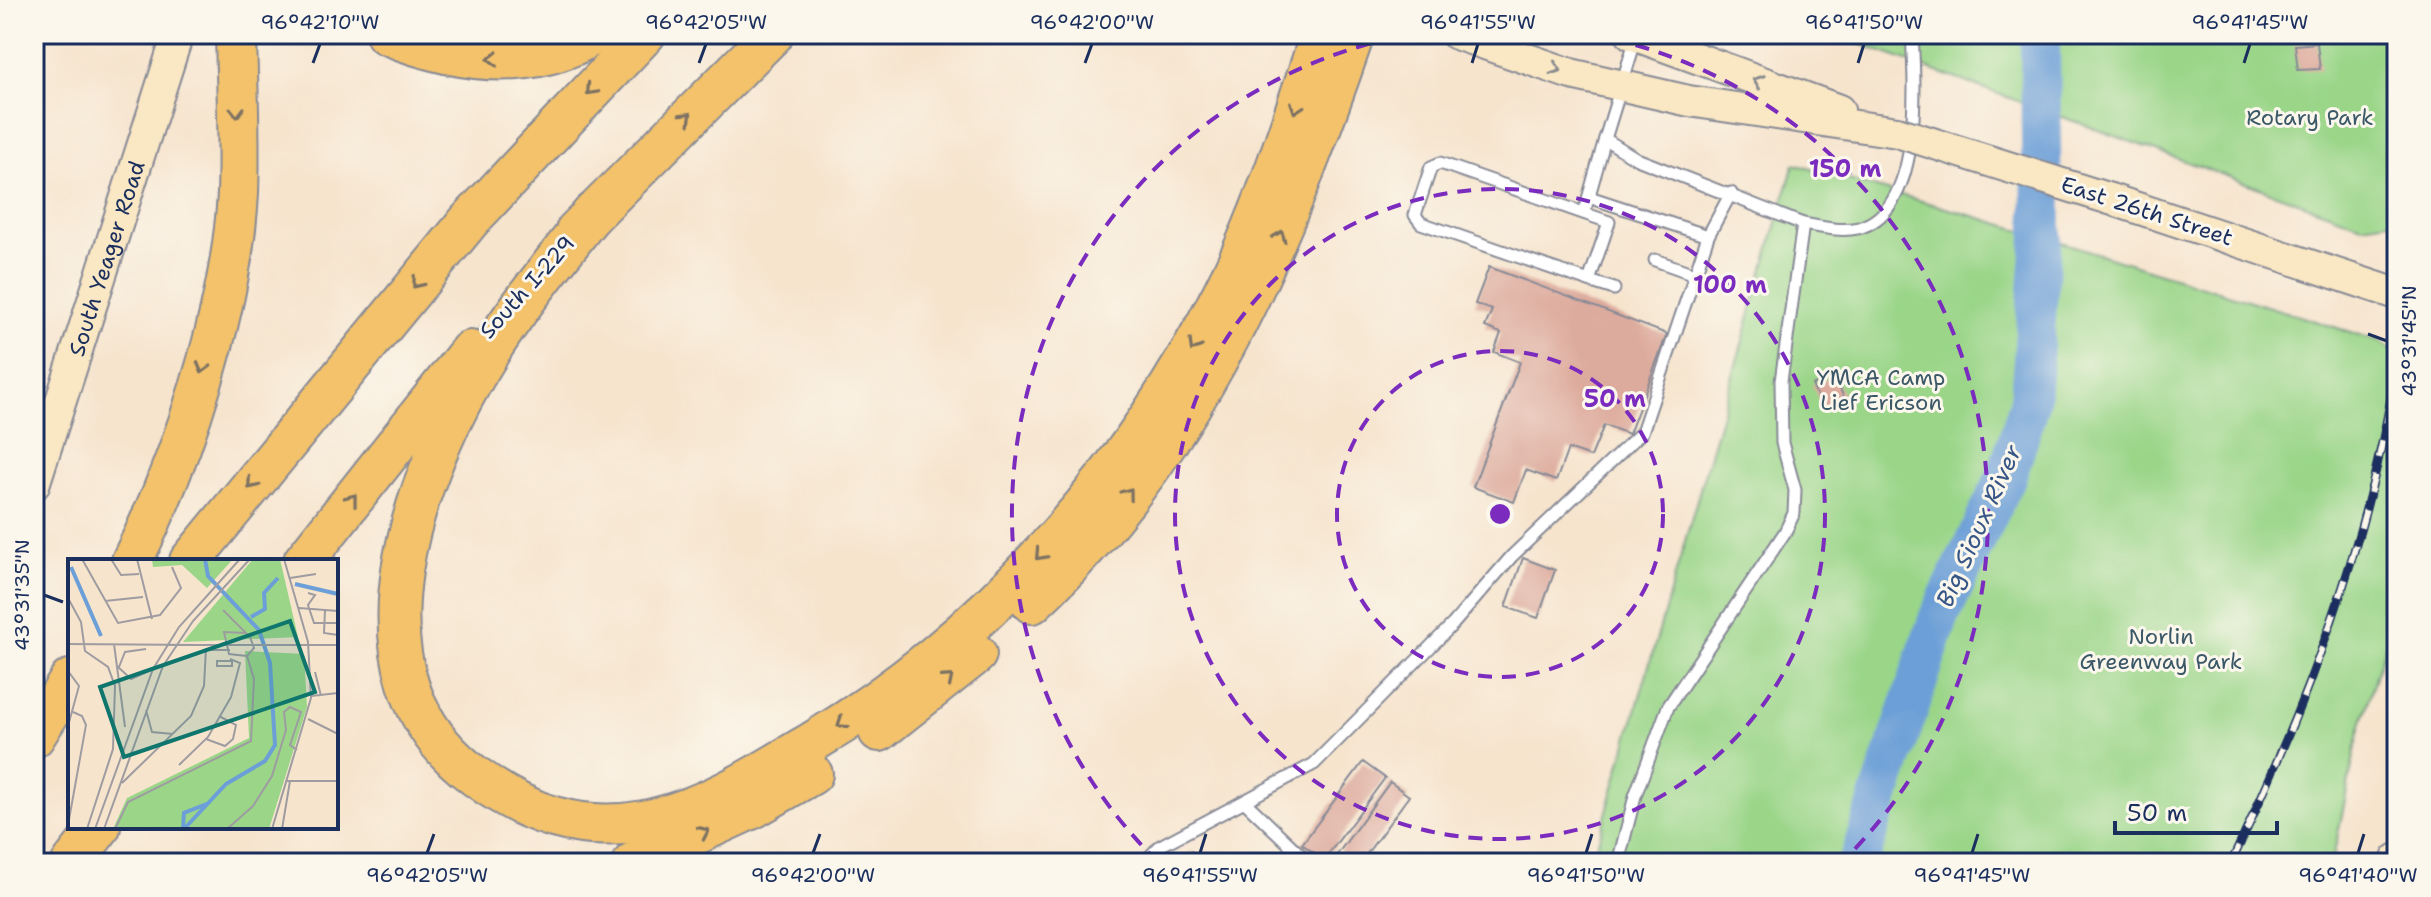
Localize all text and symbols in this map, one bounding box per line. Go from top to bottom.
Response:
text: 96°42'10"W [261,9,379,35]
text: 96°42'05"W [645,9,767,35]
text: 96°42'00"W [1030,9,1154,35]
text: 96°41'55"W [1420,9,1536,35]
text: 96°41'50"W [1805,9,1923,35]
text: 96°41'45"W [2192,9,2308,35]
one-way arrow [486,51,499,68]
one-way arrow [1548,59,1562,76]
one-way arrow [1752,74,1766,91]
one-way arrow [586,80,600,95]
one-way arrow [1290,100,1306,114]
park label: Rotary Park [2246,103,2374,132]
one-way arrow [228,106,246,119]
one-way arrow [678,112,692,126]
text: 150 m [1809,153,1881,185]
street label: South Yeager Road [62,157,151,360]
street label: East 26th Street [2057,170,2237,252]
street label: South I-229 [473,229,581,345]
one-way arrow [1270,230,1286,244]
text: 100 m [1693,269,1767,301]
one-way arrow [412,273,427,288]
text: 43°31'45"N [2396,285,2422,397]
one-way arrow [1188,337,1204,352]
one-way arrow [196,361,213,375]
park label: YMCA Camp Lief Ericson [1817,363,1946,417]
text: 50 m [1584,383,1646,415]
water label: Big Sioux River [1929,439,2029,612]
one-way arrow [248,475,262,490]
one-way arrow [1119,487,1133,502]
one-way arrow [342,494,357,508]
centre of rings [1486,500,1514,528]
text: 43°31'35"N [9,539,35,651]
one-way arrow [1034,546,1049,560]
inset map [68,559,338,829]
park label: Norlin Greenway Park [2080,622,2242,676]
one-way arrow [938,674,953,689]
one-way arrow [837,713,851,728]
scale bar [2115,785,2277,835]
text: 50 m [2127,797,2187,829]
one-way arrow [696,826,710,842]
text: 96°42'05"W [366,862,488,888]
text: 96°42'00"W [751,862,875,888]
text: 96°41'55"W [1142,862,1258,888]
text: 96°41'50"W [1527,862,1645,888]
text: 96°41'45"W [1914,862,2030,888]
text: 96°41'40"W [2298,862,2418,888]

